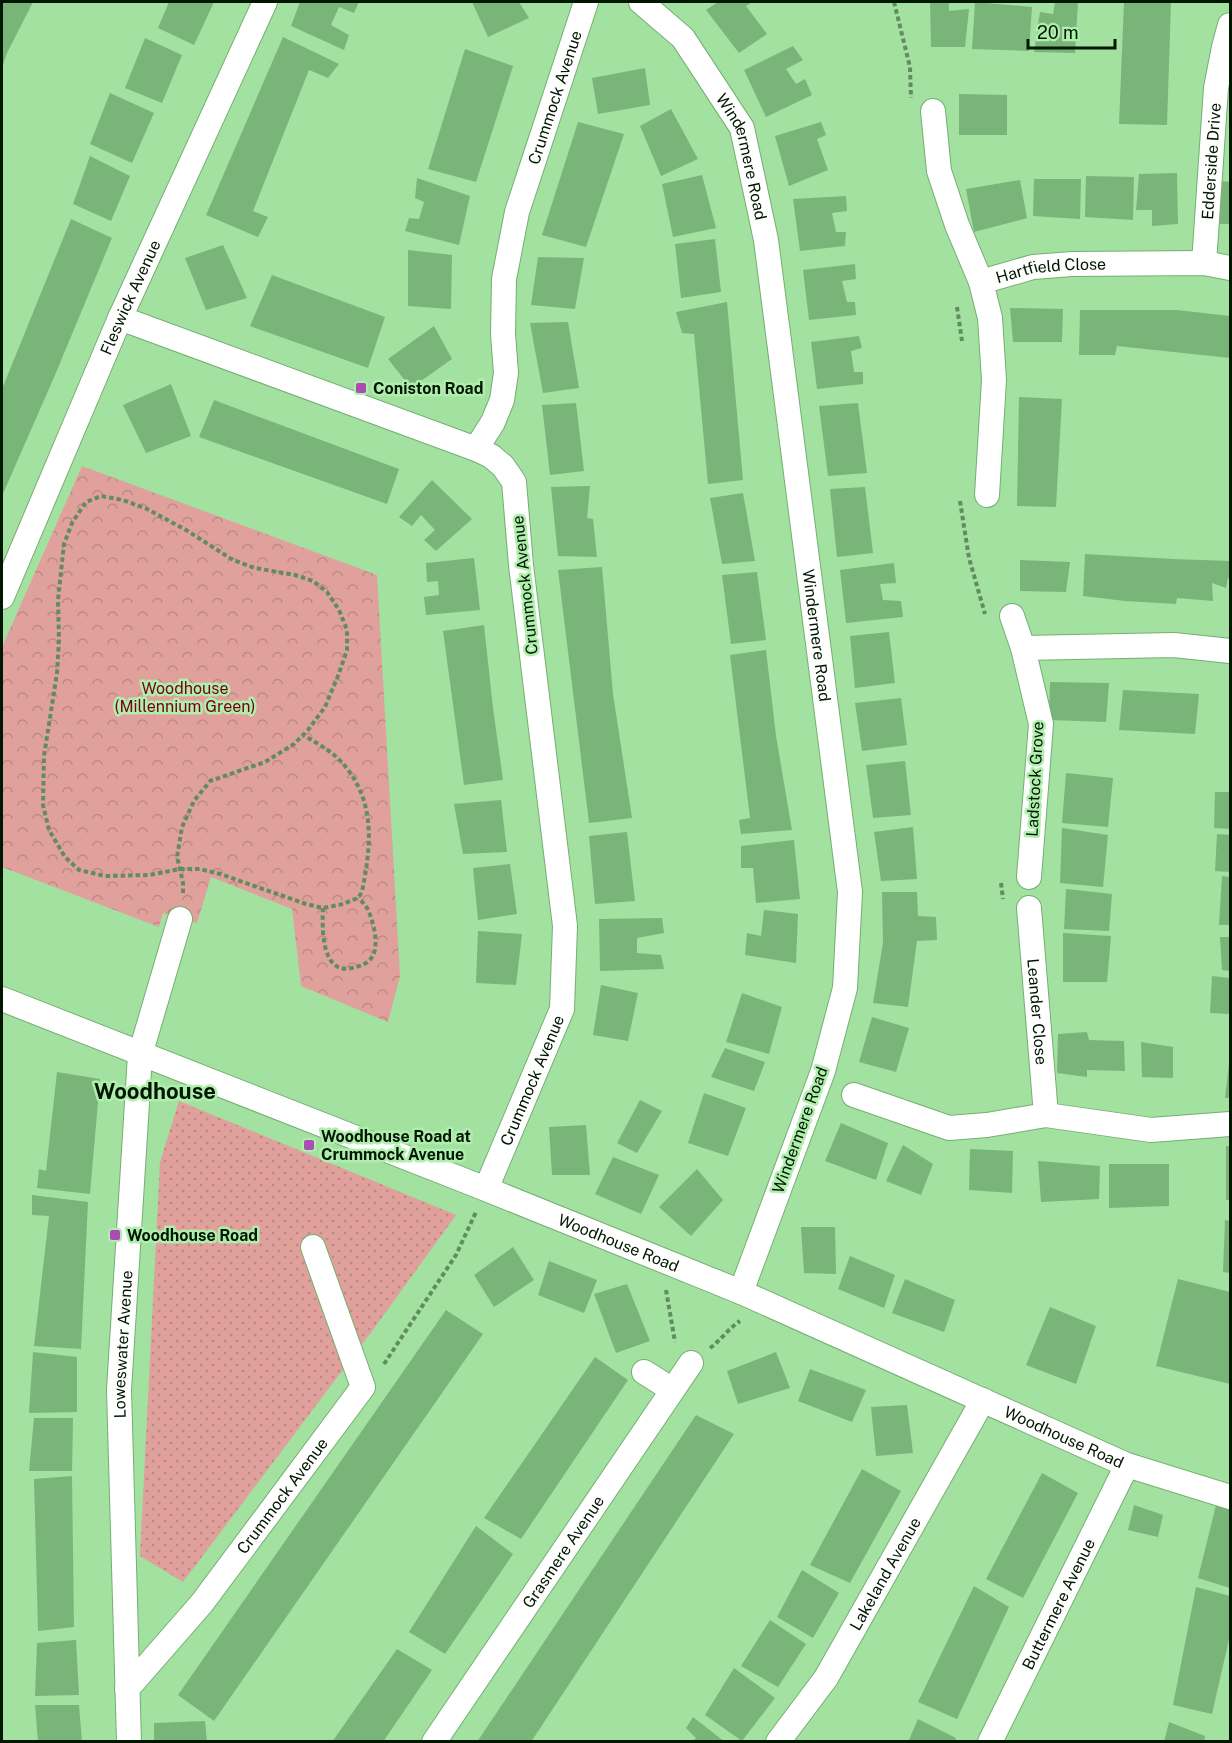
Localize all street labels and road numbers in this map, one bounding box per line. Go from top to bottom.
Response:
street label: Crummock Avenue [524,28,586,167]
street label: Windermere Road [712,90,771,222]
street label: Edderside Drive [1197,102,1224,220]
street label: Fleswick Avenue [96,237,164,358]
street label: Hartfield Close [994,254,1106,287]
street label: Crummock Avenue [508,514,542,656]
street label: Windermere Road [799,568,835,703]
street label: Ladstock Grove [1022,721,1048,837]
street label: Leander Close [1024,958,1051,1065]
street label: Crummock Avenue [496,1012,568,1148]
street label: Windermere Road [768,1064,832,1196]
street label: Woodhouse Road [555,1210,682,1275]
street label: Loweswater Avenue [109,1270,136,1419]
street label: Woodhouse Road [1001,1402,1127,1472]
street label: Crummock Avenue [233,1434,331,1557]
street label: Grasmere Avenue [518,1492,608,1611]
street label: Lakeland Avenue [846,1514,924,1633]
street label: Buttermere Avenue [1018,1535,1099,1673]

